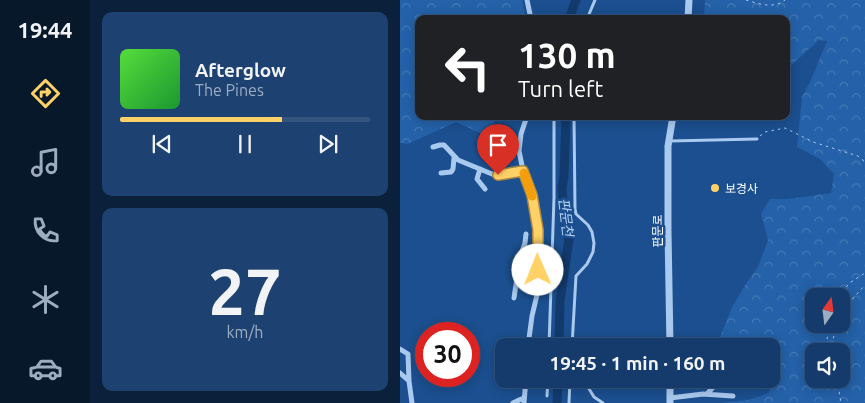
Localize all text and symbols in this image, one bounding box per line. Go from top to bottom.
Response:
text: 19:44 [17,17,73,42]
icon: left [435,35,500,100]
text: 130 m [518,35,616,75]
text: Afterglow [195,59,286,81]
icon: directions [28,76,63,111]
text: Turn left [518,76,603,101]
text: The Pines [195,81,264,99]
pin [477,124,519,175]
icon: previous [148,130,176,158]
icon: pause [231,130,259,158]
icon: next [314,130,342,158]
icon: arrive [484,131,512,159]
icon: music [28,145,63,180]
marker: 보경사 [709,182,721,194]
place label: 보경사 [725,182,758,195]
water label: 판문천 [556,197,576,238]
icon: phone [28,213,63,248]
street label: 판문로 [651,214,664,248]
position arrow [511,243,563,295]
text: 27 [208,254,282,327]
icon: climate [28,282,63,317]
north arrow [805,288,850,332]
map controls [805,288,850,388]
speed limit sign: 30 [415,322,480,387]
text: km/h [227,323,263,341]
button: sound [805,343,850,388]
icon: car [28,351,63,386]
text: 19:45 · 1 min · 160 m [550,352,725,374]

